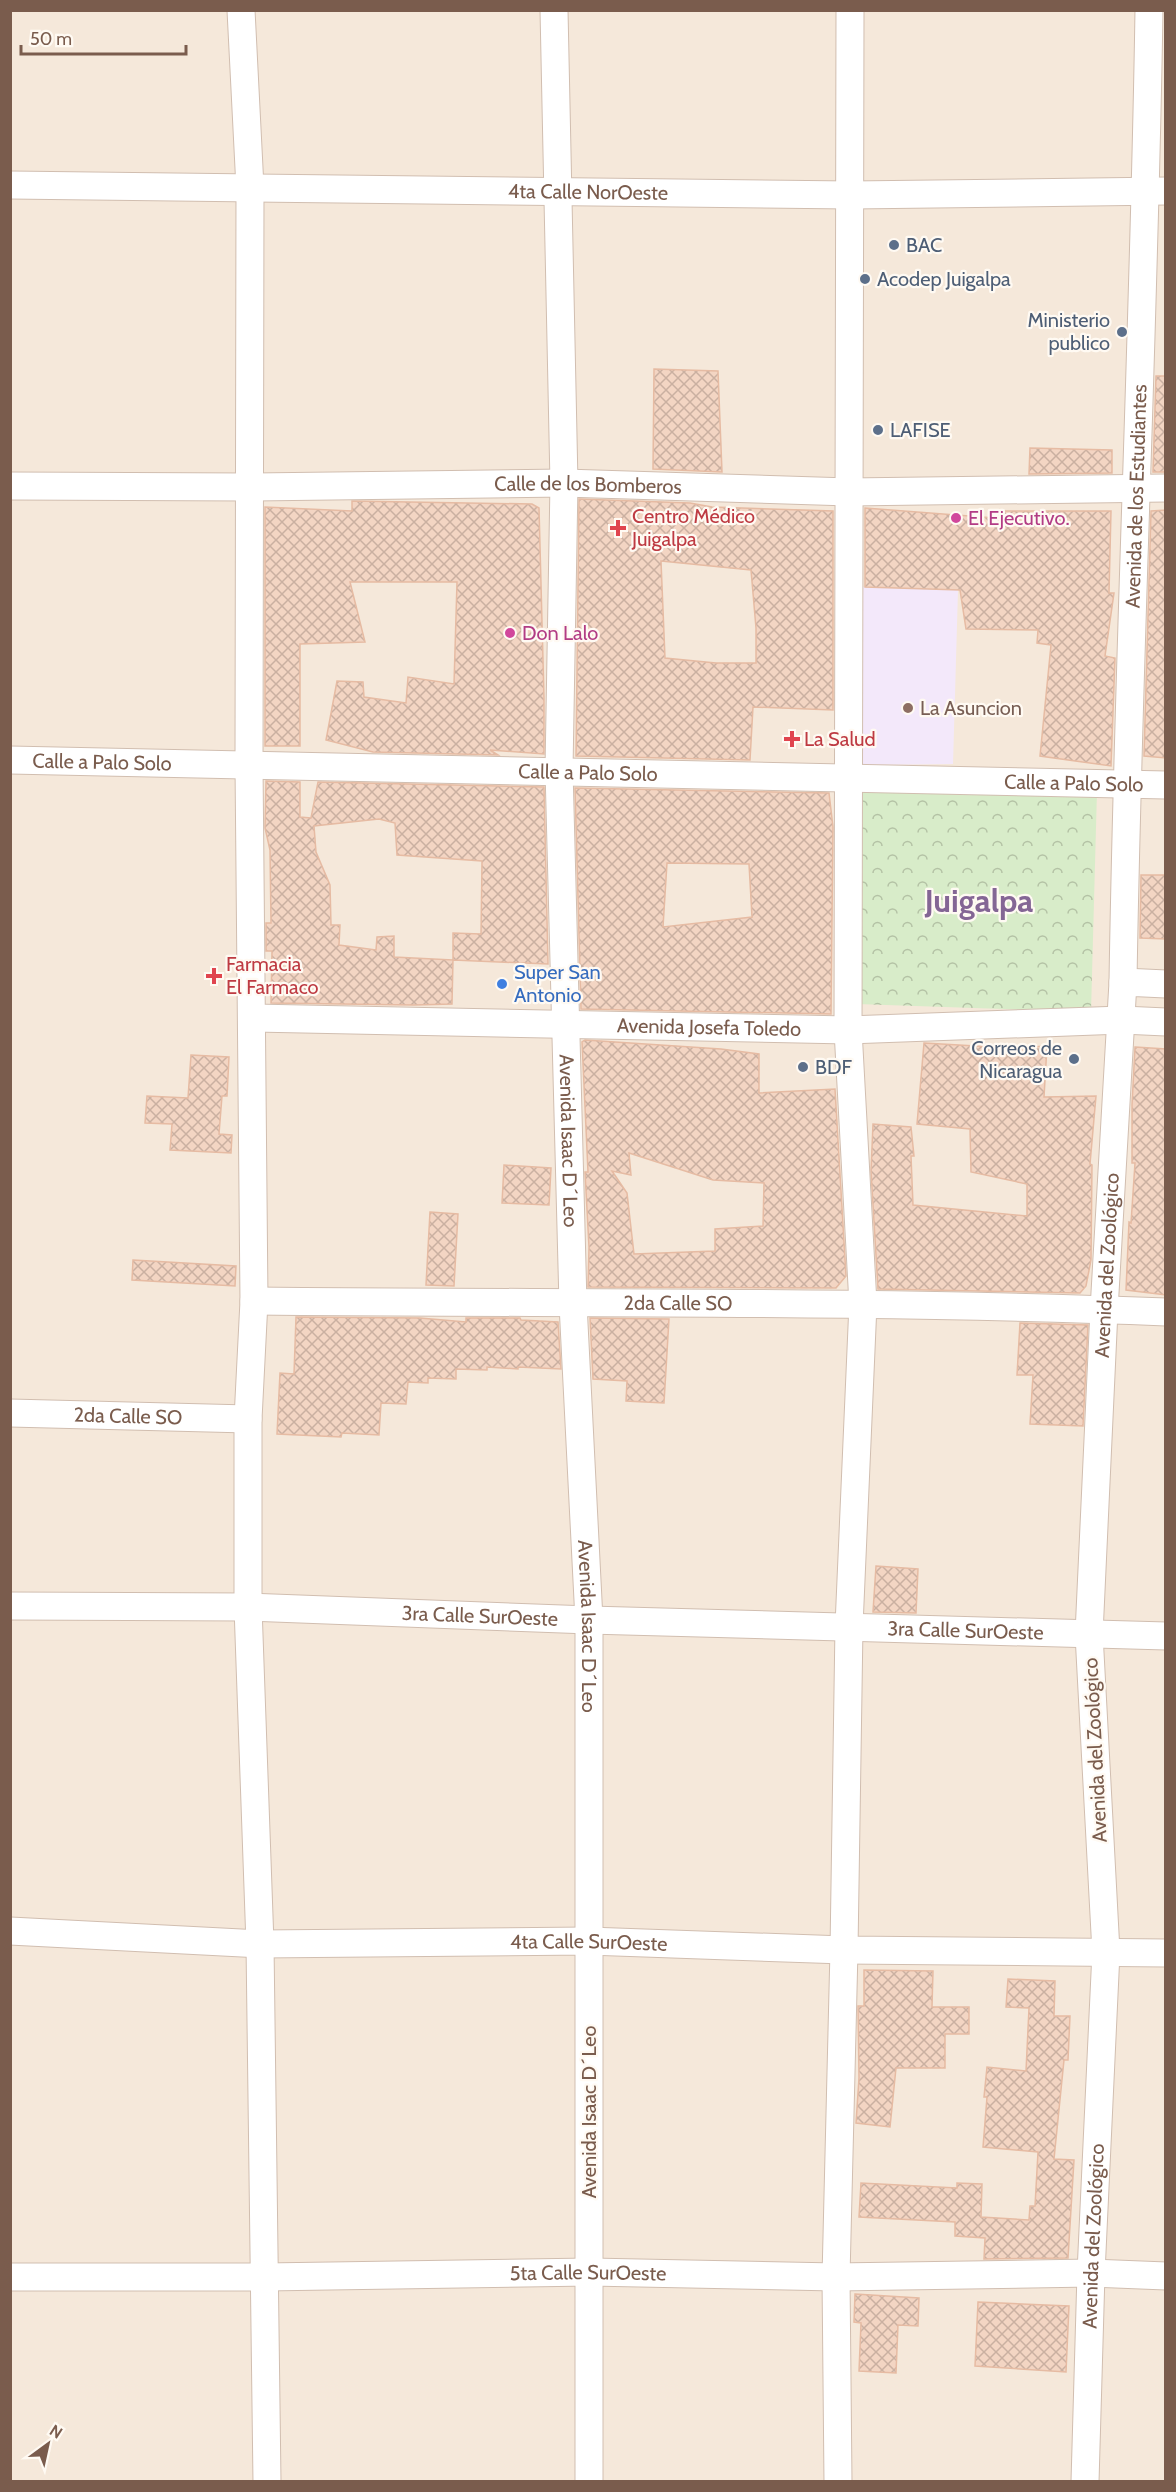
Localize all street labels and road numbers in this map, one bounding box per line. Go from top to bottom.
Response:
street label: 4ta Calle NorOeste [508,179,668,205]
street label: Avenida de los Estudiantes [1120,384,1152,609]
street label: Calle de los Bomberos [494,471,682,499]
street label: Calle a Palo Solo [32,748,172,775]
street label: Calle a Palo Solo [518,759,658,786]
street label: Calle a Palo Solo [1004,770,1144,797]
street label: Avenida Josefa Toledo [617,1013,801,1041]
street label: Avenida Isaac D´Leo [554,1054,583,1228]
street label: Avenida del Zoológico [1090,1172,1124,1358]
street label: 2da Calle SO [624,1291,732,1315]
street label: 2da Calle SO [73,1403,183,1429]
street label: Avenida Isaac D´Leo [573,1539,601,1713]
street label: 3ra Calle SurOeste [401,1601,558,1631]
street label: 3ra Calle SurOeste [887,1616,1044,1645]
street label: Avenida del Zoológico [1078,1657,1112,1843]
street label: 4ta Calle SurOeste [510,1929,668,1956]
street label: Avenida Isaac D´Leo [577,2025,601,2199]
street label: Avenida del Zoológico [1077,2143,1109,2329]
street label: 5ta Calle SurOeste [509,2260,667,2286]

